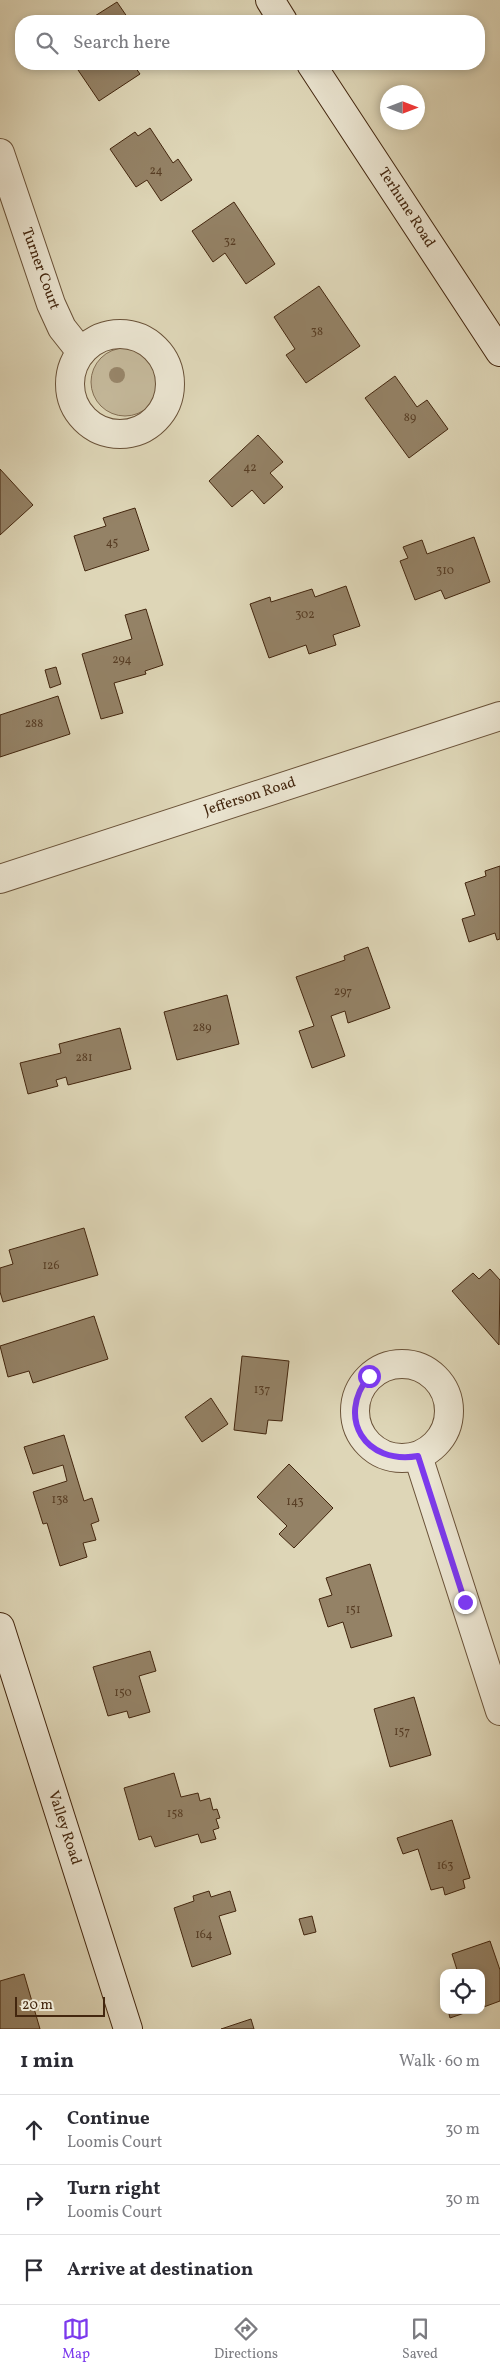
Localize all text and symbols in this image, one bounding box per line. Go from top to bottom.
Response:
search box [15,15,485,70]
icon: search [33,29,61,57]
text: Search here [73,30,170,56]
north arrow [380,85,425,130]
house number: 24 [149,163,163,179]
street label: Terhune Road [372,164,440,252]
street label: Turner Court [15,225,65,313]
house number: 32 [224,234,236,250]
house number: 38 [311,324,323,340]
house number: 89 [404,410,416,426]
house number: 42 [243,460,257,476]
house number: 45 [106,535,119,551]
house number: 310 [436,563,454,579]
house number: 302 [295,607,315,623]
house number: 294 [112,652,132,668]
house number: 288 [25,716,43,732]
street label: Jefferson Road [201,772,299,822]
house number: 297 [334,984,352,1000]
house number: 289 [193,1020,211,1036]
house number: 281 [75,1050,93,1066]
house number: 126 [42,1258,60,1274]
route start [358,1365,381,1388]
house number: 137 [254,1382,270,1398]
house number: 138 [52,1492,68,1508]
house number: 143 [286,1494,304,1510]
route end [454,1591,477,1614]
house number: 151 [345,1602,361,1618]
house number: 150 [114,1685,132,1701]
house number: 157 [394,1724,410,1740]
street label: Valley Road [42,1788,86,1868]
house number: 158 [167,1806,183,1822]
house number: 163 [437,1858,453,1874]
house number: 164 [195,1927,213,1943]
map controls [440,1969,485,2014]
button: locate [440,1969,485,2014]
scale bar [15,1994,105,2017]
text: 20 m [22,1996,53,2015]
text: 1 min [20,2047,74,2076]
text: Walk · 60 m [399,2051,480,2073]
text: Continue [67,2106,150,2132]
icon: ahead [20,2116,48,2144]
text: 30 m [445,2119,480,2141]
text: Loomis Court [67,2132,162,2154]
text: Turn right [67,2176,160,2202]
icon: right [20,2186,48,2214]
text: 30 m [445,2189,480,2211]
text: Loomis Court [67,2202,162,2224]
icon: arrive [20,2256,48,2284]
text: Arrive at destination [67,2257,253,2283]
tab: Map [62,2315,90,2364]
tab: Directions [214,2315,278,2364]
tab: Saved [402,2315,438,2364]

